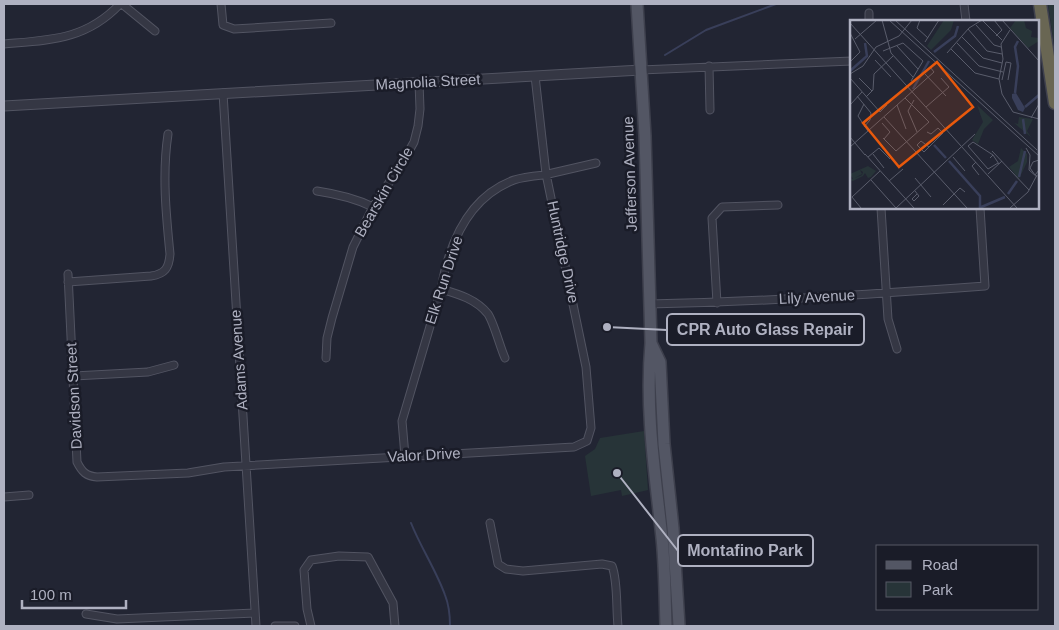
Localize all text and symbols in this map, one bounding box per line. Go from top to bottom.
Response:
inset map [850,20,1039,209]
street label: Magnolia Street [375,70,482,93]
street label: Jefferson Avenue [619,116,640,232]
street label: Bearskin Circle [351,144,416,240]
street label: Huntridge Drive [544,199,583,305]
street label: Elk Run Drive [421,234,466,326]
street label: Lily Avenue [778,286,856,307]
street label: Adams Avenue [227,309,250,411]
callout: CPR Auto Glass Repair [667,314,864,345]
text: CPR Auto Glass Repair [677,321,853,338]
street label: Davidson Street [62,341,85,450]
street label: Valor Drive [387,444,461,465]
callout: Montafino Park [678,535,813,566]
text: Montafino Park [687,542,803,559]
legend [876,545,1039,610]
text: Road [922,556,958,573]
scale bar [22,578,126,610]
text: Park [922,581,953,598]
text: 100 m [30,586,72,603]

